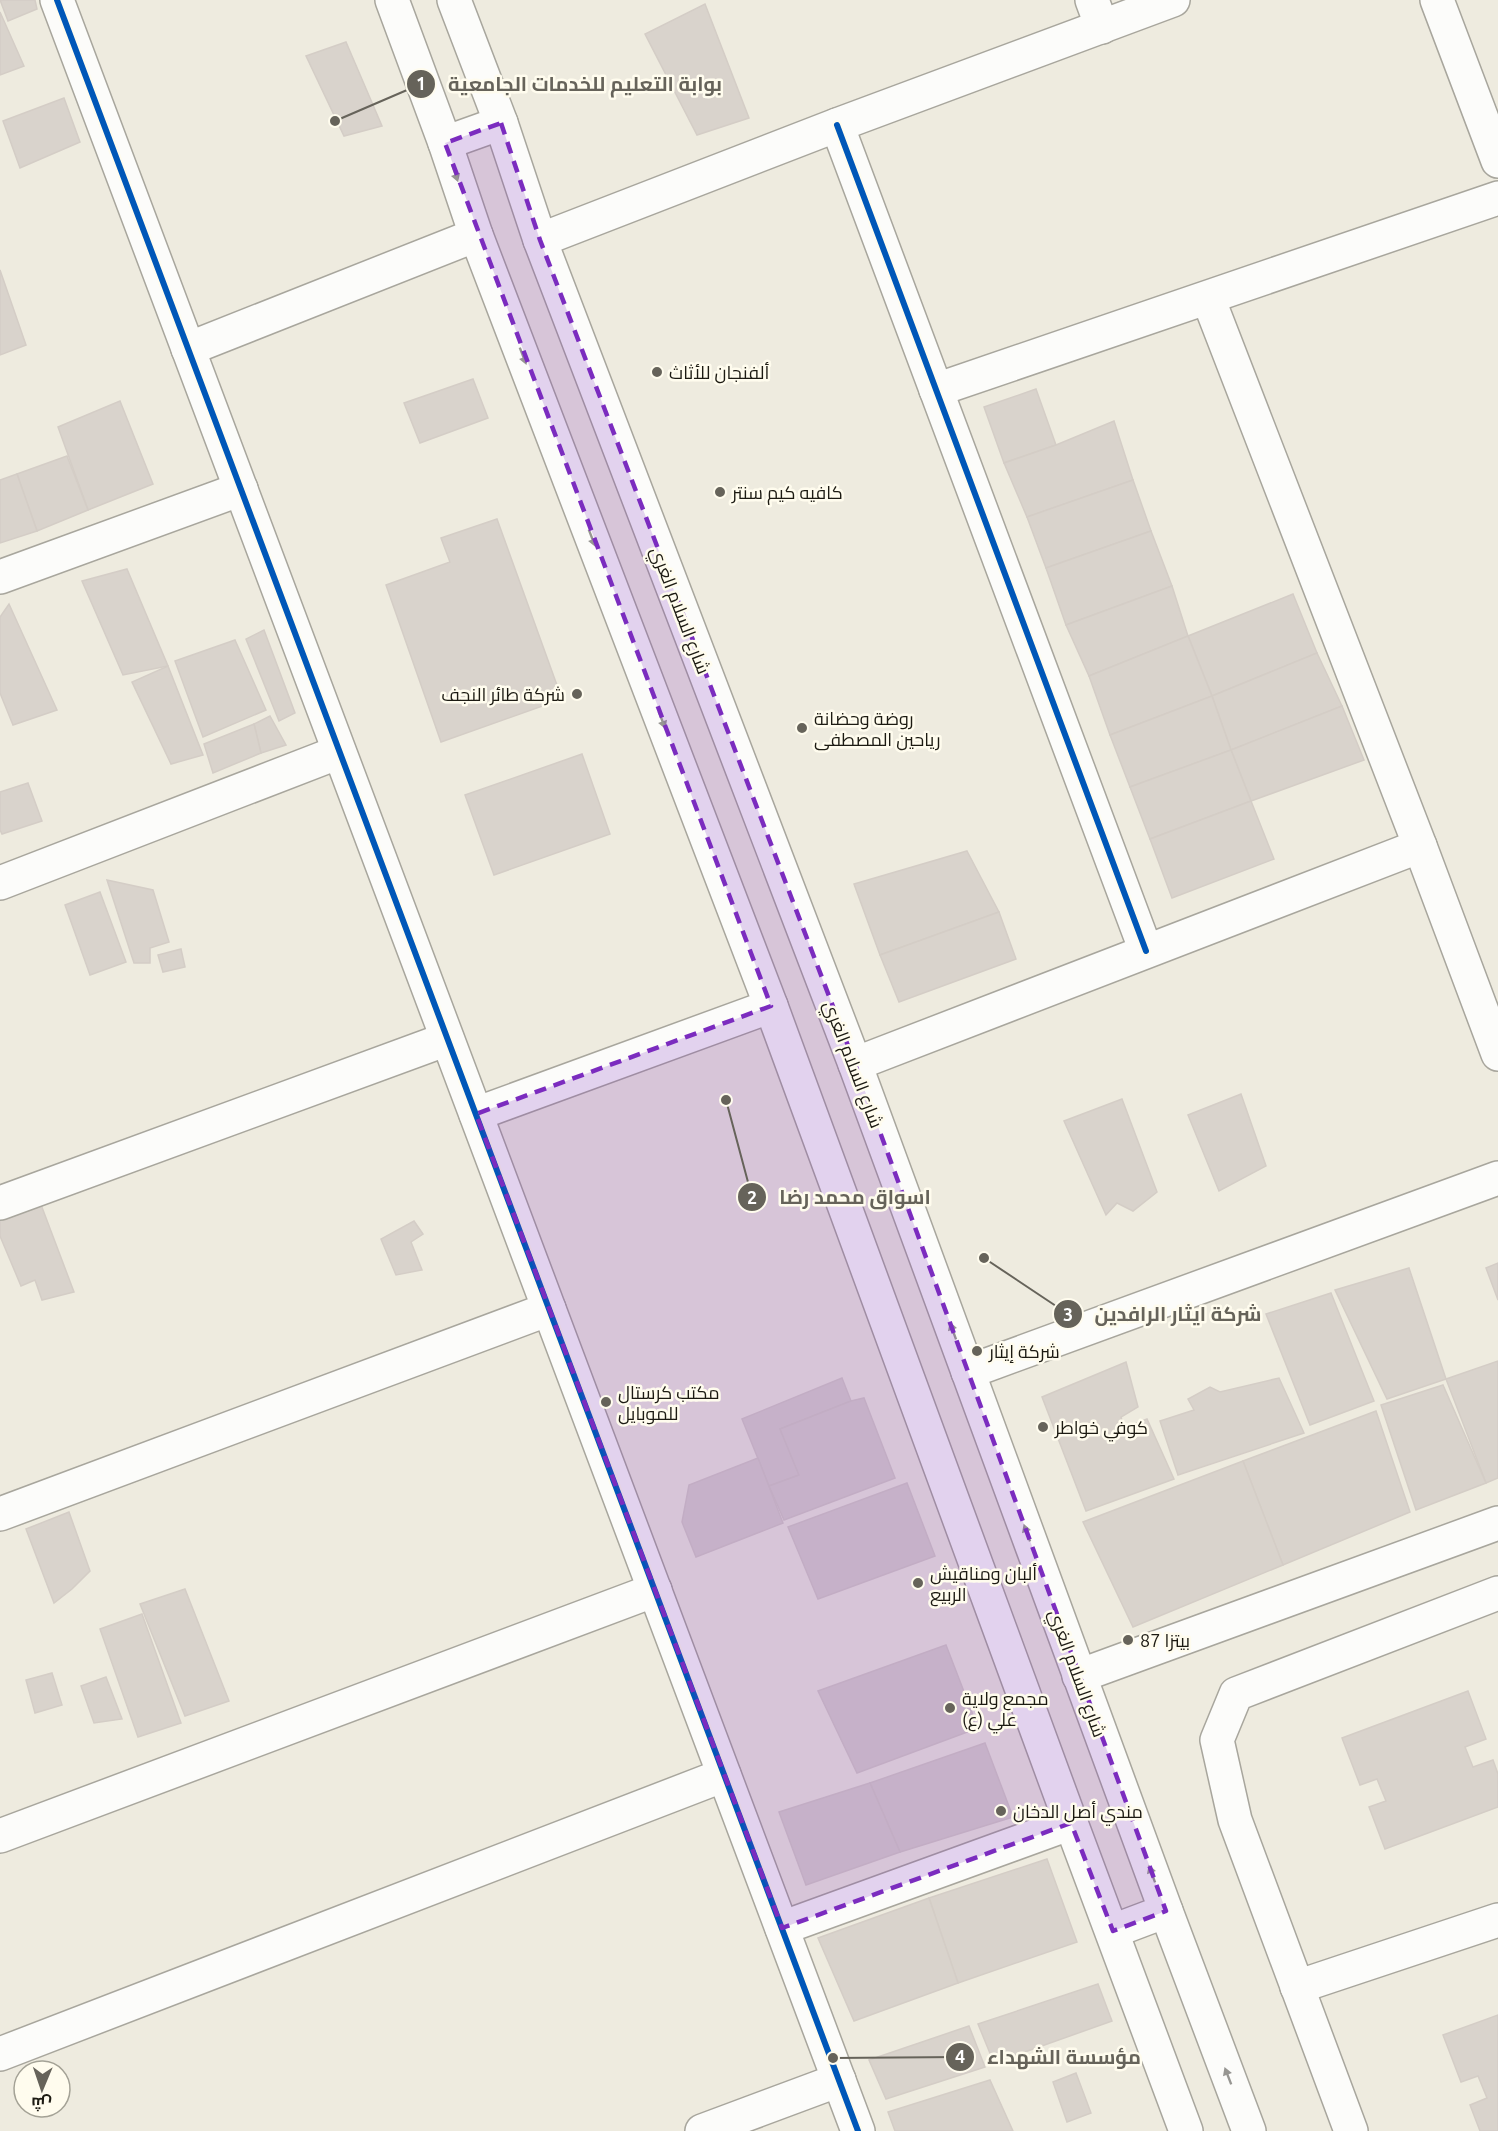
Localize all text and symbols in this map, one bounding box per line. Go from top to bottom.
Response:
callout: بوابة التعليم للخدمات الجامعية [406,65,734,103]
text: بوابة التعليم للخدمات الجامعية [448,72,722,98]
text: 1 [416,73,426,93]
one-way arrow [451,164,460,182]
one-way arrow [518,347,528,365]
place label: ألفنجان للأثاث [669,362,769,384]
marker: ألفنجان للأثاث [650,365,664,379]
place label: كافيه كيم سنتر [731,482,843,505]
marker: كافيه كيم سنتر [713,485,727,499]
one-way arrow [588,530,598,548]
street label: شارع السلام الغري [643,544,714,678]
place label: شركة طائر النجف [441,684,565,706]
marker: شركة طائر النجف [570,687,584,701]
place label: روضة وحضانة رياحين المصطفى [814,708,940,751]
one-way arrow [657,712,667,730]
marker: روضة وحضانة رياحين المصطفى [795,721,809,735]
street label: شارع السلام الغري [816,998,887,1132]
callout: اسواق محمد رضا [737,1178,943,1216]
text: اسواق محمد رضا [779,1185,931,1210]
text: 2 [747,1187,757,1207]
callout: شركة ايثار الرافدين [1053,1295,1274,1333]
text: شركة ايثار الرافدين [1094,1302,1262,1326]
text: 3 [1063,1304,1073,1324]
one-way arrow [947,1321,957,1339]
place label: شركة إيثار [988,1341,1060,1363]
marker: شركة إيثار [970,1344,984,1358]
place label: مكتب كرستال للموبايل [618,1382,720,1425]
marker: مكتب كرستال للموبايل [599,1395,613,1409]
place label: كوفي خواطر [1054,1417,1148,1442]
marker: كوفي خواطر [1036,1420,1050,1434]
one-way arrow [1022,1524,1032,1542]
place label: ألبان ومناقيش الربيع [930,1563,1037,1607]
marker: ألبان ومناقيش الربيع [911,1576,925,1590]
street label: شارع السلام الغري [1041,1606,1110,1741]
place label: بيتزا 87 [1140,1630,1190,1652]
marker: بيتزا 87 [1121,1633,1135,1647]
place label: مجمع ولاية علي (ع) [962,1688,1049,1734]
marker: مجمع ولاية علي (ع) [943,1701,957,1715]
place label: مندي أصل الدخان [1013,1801,1143,1826]
marker: مندي أصل الدخان [994,1804,1008,1818]
one-way arrow [1147,1865,1156,1883]
callout: مؤسسة الشهداء [945,2038,1153,2076]
text: مؤسسة الشهداء [987,2045,1141,2070]
text: 4 [955,2046,965,2066]
north arrow [12,2059,72,2119]
one-way arrow [1223,2067,1233,2085]
text: ش [31,2094,52,2113]

